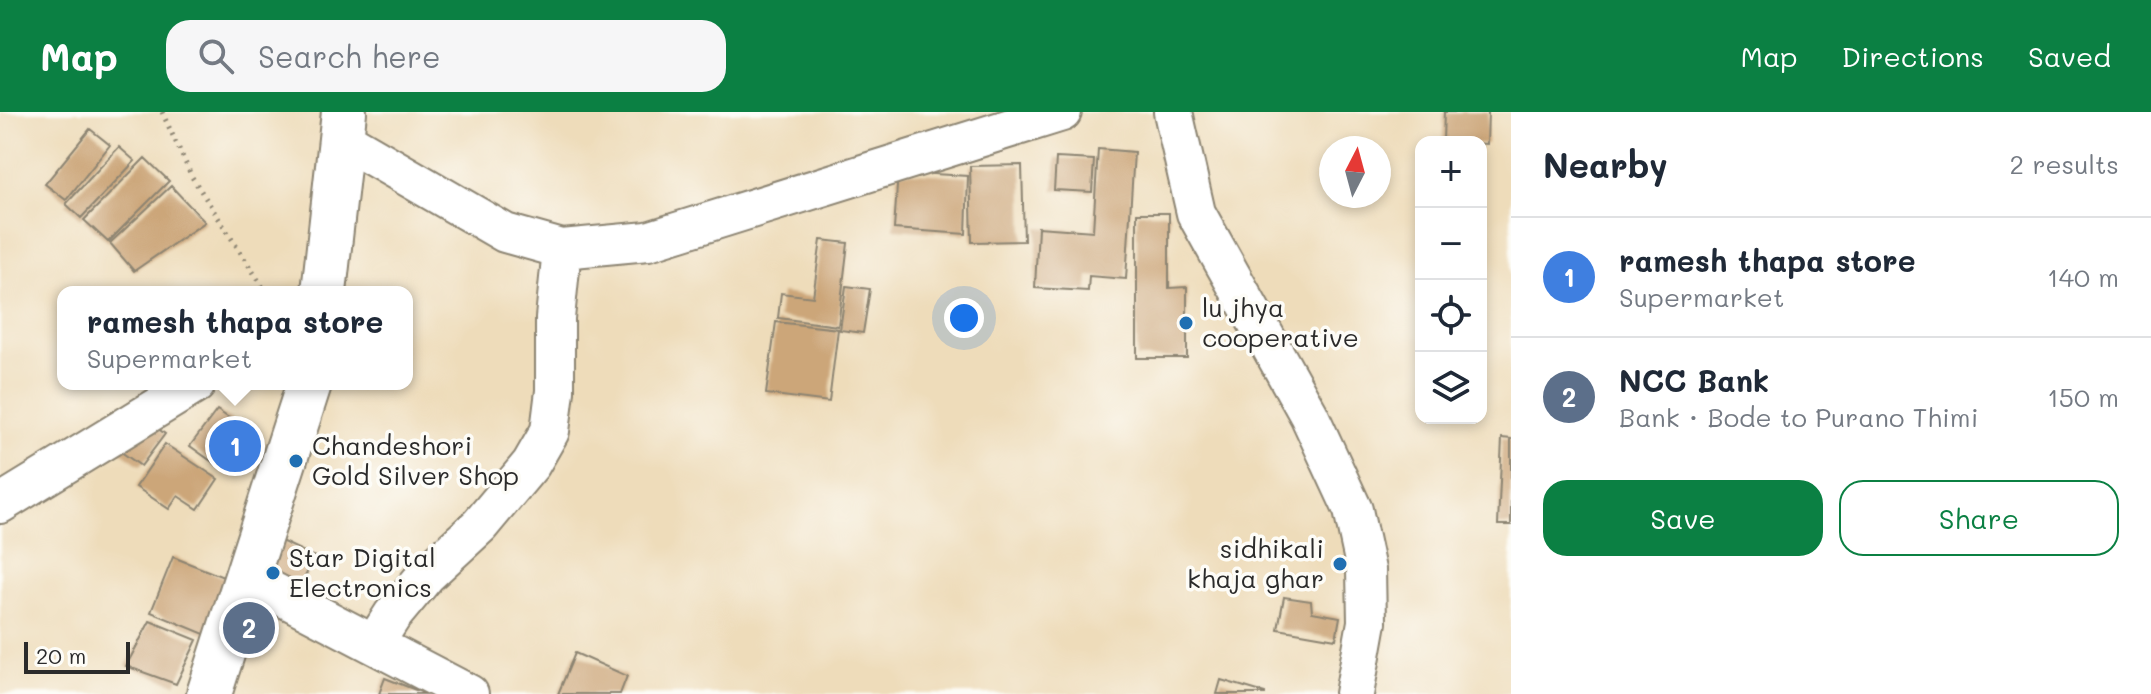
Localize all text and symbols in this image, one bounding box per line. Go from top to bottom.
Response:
search box [166,20,726,92]
text: Map [40,31,118,81]
icon: search [194,34,238,78]
text: Search here [258,36,441,76]
text: Map [1741,38,1798,74]
text: Directions [1842,38,1984,74]
text: Saved [2028,38,2111,74]
north arrow [1319,136,1391,208]
map controls [1415,136,1487,424]
button: + [1415,136,1487,208]
text: Nearby [1543,142,1668,187]
text: 2 results [2010,147,2119,181]
button: − [1415,208,1487,280]
text: ramesh thapa store [1619,240,1916,280]
text: 1 [1563,260,1575,294]
text: 140 m [2047,260,2119,294]
button: locate [1415,280,1487,352]
text: Supermarket [1619,280,1784,314]
popup [57,286,413,390]
place label: lu jhya cooperative [1202,290,1359,354]
your location [944,298,984,338]
text: ramesh thapa store [87,301,383,341]
marker: lu jhya cooperative [1177,314,1195,332]
text: Supermarket [87,341,252,375]
button: layers [1415,352,1487,424]
text: NCC Bank [1619,360,1769,400]
text: 2 [1562,380,1576,414]
text: 150 m [2047,380,2119,414]
text: Bank · Bode to Purano Thimi [1619,400,1978,434]
pin: 1 [209,416,261,476]
place label: Chandeshori Gold Silver Shop [312,428,519,492]
marker: Chandeshori Gold Silver Shop [287,452,305,470]
button: Save [1543,480,1823,556]
button: Share [1839,480,2119,556]
place label: sidhikali khaja ghar [1187,531,1324,595]
place label: Star Digital Electronics [289,540,436,604]
marker: sidhikali khaja ghar [1331,555,1349,573]
marker: Star Digital Electronics [264,564,282,582]
pin: 2 [223,598,275,658]
scale bar [24,638,130,674]
text: 20 m [36,641,86,670]

